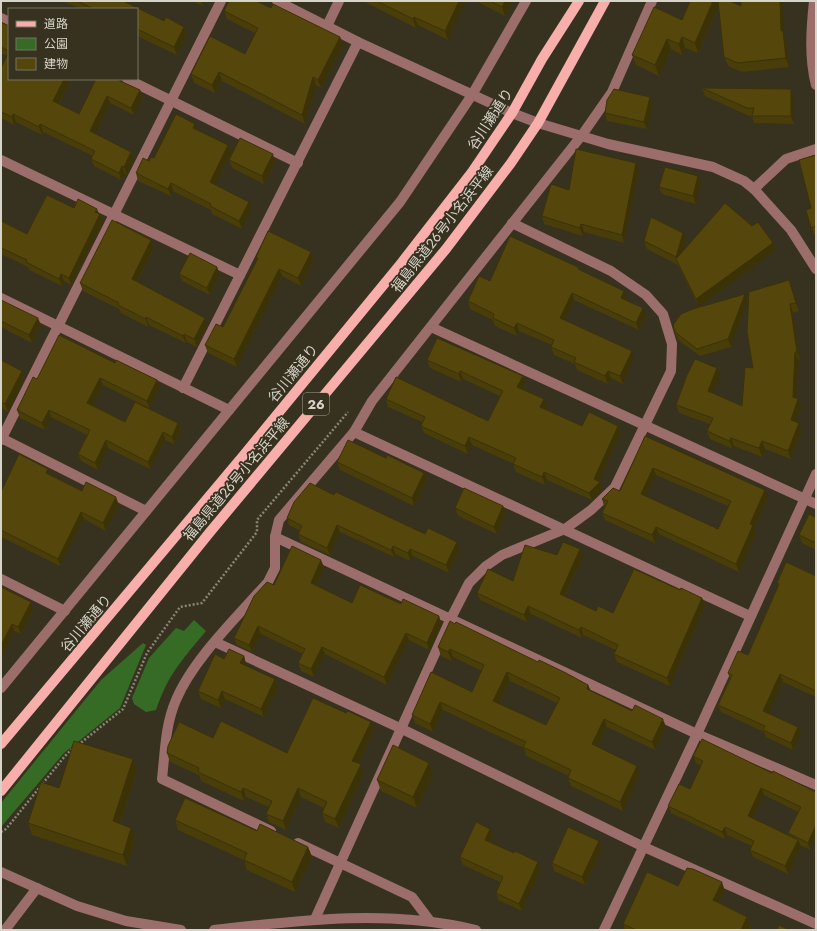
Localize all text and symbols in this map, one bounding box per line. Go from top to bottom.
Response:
legend [8,8,138,80]
text: 道路 [44,15,68,33]
text: 公園 [44,35,68,53]
text: 建物 [44,55,68,73]
street label: 谷川瀬通り [463,84,517,154]
street label: 福島県道26号小名浜平線 [386,161,498,297]
street label: 谷川瀬通り [263,340,323,406]
road number: 26 [303,393,329,415]
street label: 福島県道26号小名浜平線 [178,413,294,545]
street label: 谷川瀬通り [56,590,116,656]

